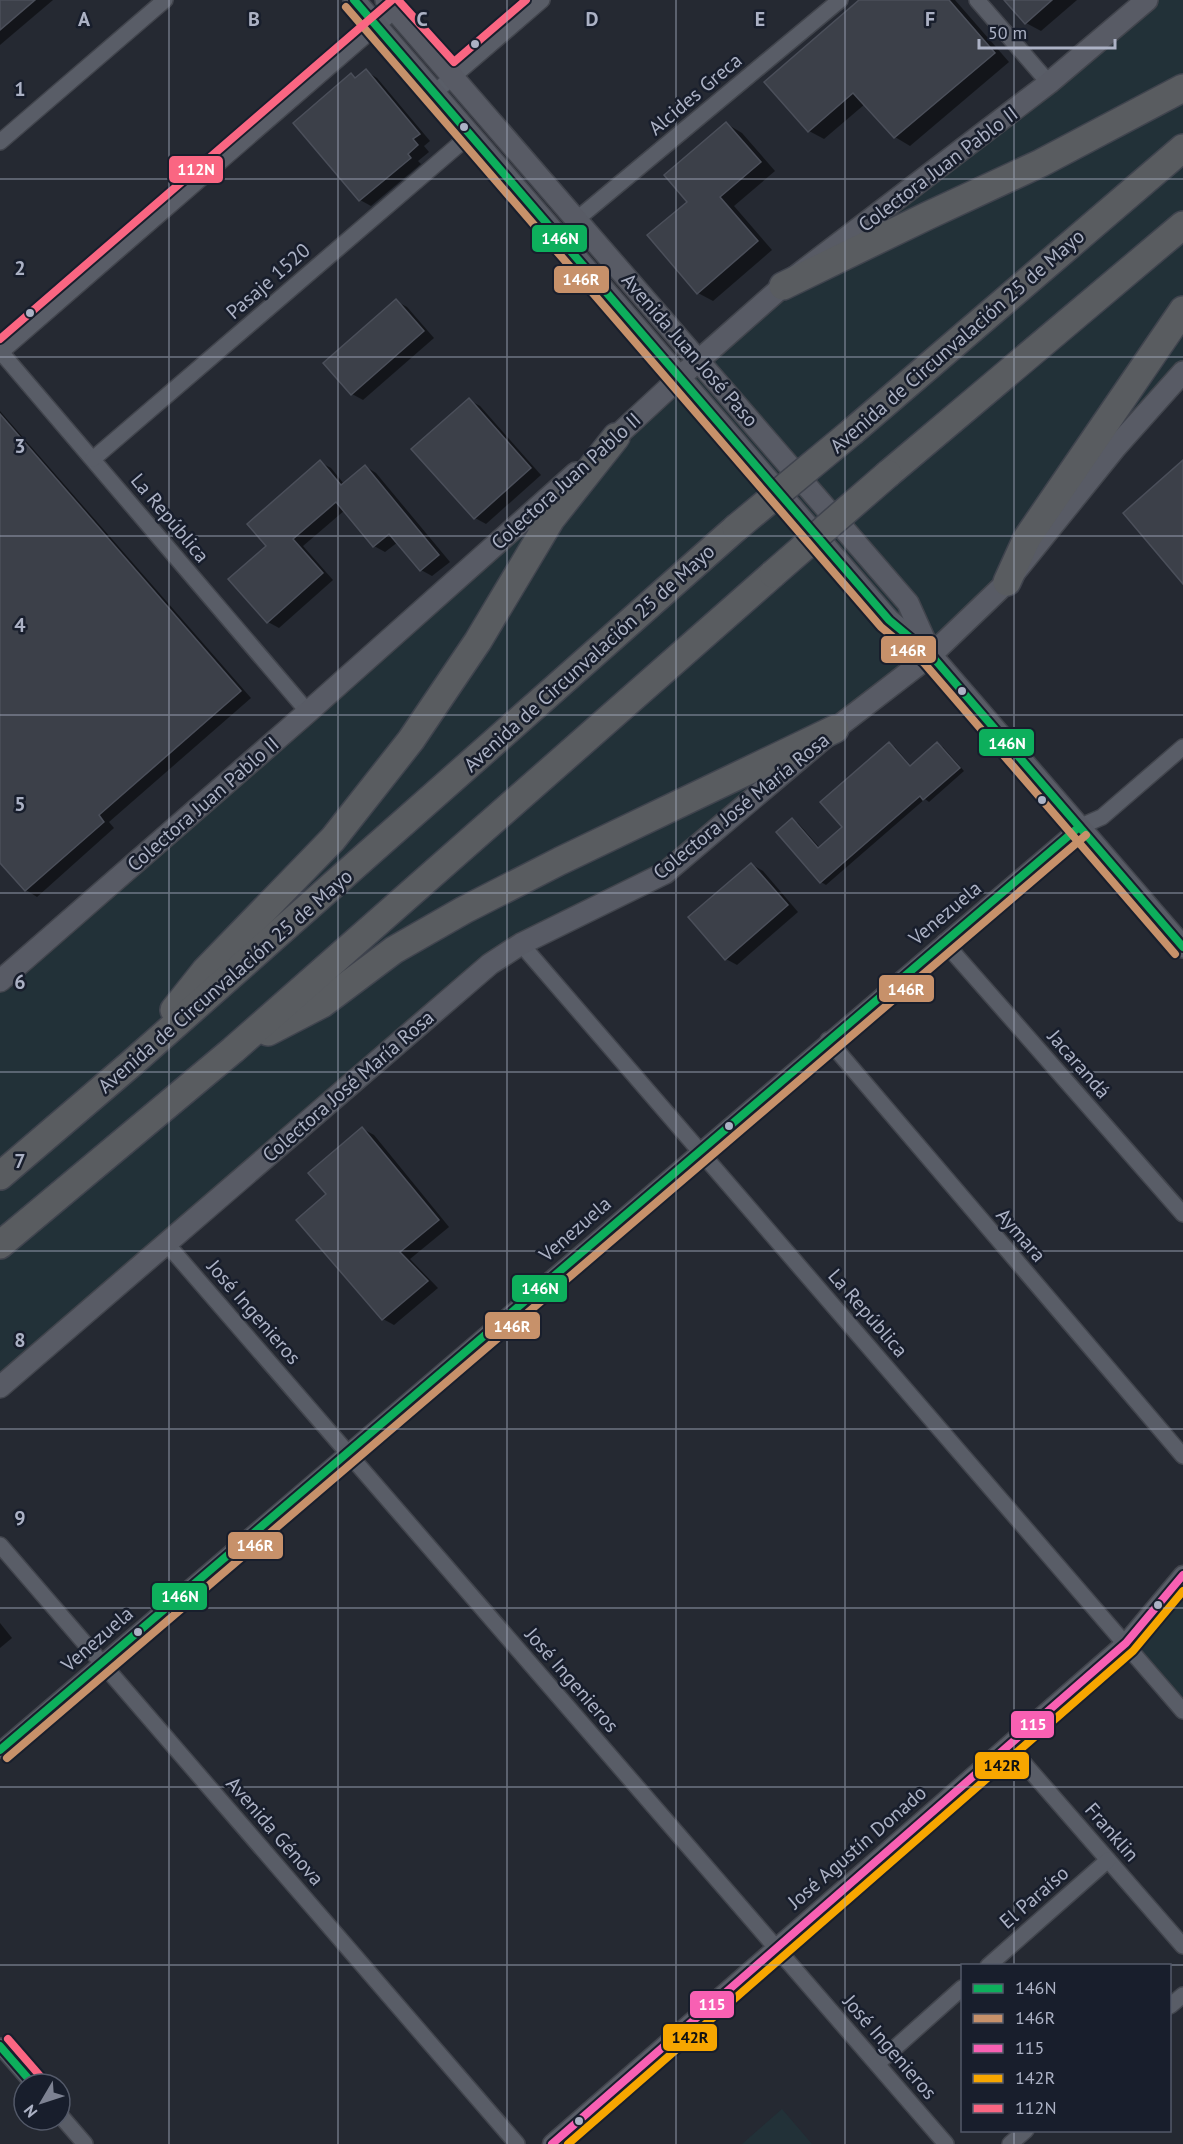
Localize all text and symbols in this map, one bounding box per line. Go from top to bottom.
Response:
text: A [78,6,91,32]
text: B [248,6,260,32]
text: C [416,6,428,32]
text: D [586,6,599,32]
text: E [755,6,765,32]
text: F [925,6,935,32]
scale bar [979,12,1116,50]
text: 50 m [988,21,1027,44]
unlabelled marker [469,38,481,50]
street label: Alcides Greca [643,47,747,141]
text: 1 [14,76,26,102]
street label: Colectora Juan Pablo II [853,101,1023,237]
unlabelled marker [458,121,470,133]
line badge: 112N [168,155,224,184]
text: 112N [177,159,215,179]
street label: Avenida de Circunvalación 25 de Mayo [824,223,1090,459]
line badge: 146N [531,224,588,253]
text: 146N [541,228,579,248]
street label: Pasaje 1520 [221,237,316,325]
text: 2 [14,255,26,281]
line badge: 146R [553,265,610,294]
street label: Avenida Juan José Paso [616,268,764,432]
text: 146R [563,269,600,289]
unlabelled marker [24,307,36,319]
street label: Colectora Juan Pablo II [486,407,646,555]
text: 3 [14,433,26,459]
street label: La República [125,468,215,568]
street label: Avenida de Circunvalación 25 de Mayo [458,538,720,778]
text: 4 [14,612,26,638]
line badge: 146R [880,635,937,664]
text: 146R [890,640,927,660]
unlabelled marker [956,685,968,697]
street label: Colectora José María Rosa [648,727,834,885]
line badge: 146N [978,728,1035,757]
street label: Colectora Juan Pablo II [122,731,284,877]
text: 146N [988,733,1026,753]
text: 5 [14,791,26,817]
unlabelled marker [1036,794,1048,806]
street label: Avenida de Circunvalación 25 de Mayo [92,863,358,1099]
street label: Venezuela [903,875,987,952]
text: 6 [14,969,26,995]
line badge: 146R [878,974,935,1003]
text: 146R [888,979,925,999]
street label: Colectora José María Rosa [257,1004,439,1168]
street label: Jacarandá [1041,1023,1116,1104]
unlabelled marker [723,1120,735,1132]
text: 7 [14,1148,26,1174]
street label: Venezuela [533,1191,616,1268]
street label: Aymara [990,1203,1052,1267]
street label: José Ingenieros [201,1253,307,1370]
street label: La República [822,1263,914,1363]
line badge: 146N [511,1274,568,1303]
text: 146N [521,1278,559,1298]
line badge: 146R [484,1311,541,1340]
text: 146R [494,1316,531,1336]
text: 8 [14,1327,26,1353]
text: 9 [14,1505,26,1531]
line badge: 146R [227,1531,284,1560]
text: 146R [237,1535,274,1555]
line badge: 146N [151,1582,208,1611]
text: 146N [161,1586,199,1606]
unlabelled marker [1152,1599,1164,1611]
street label: Venezuela [55,1601,138,1678]
street label: José Ingenieros [519,1621,625,1738]
unlabelled marker [132,1626,144,1638]
line badge: 115 [1010,1710,1055,1739]
text: 115 [1019,1714,1047,1734]
line badge: 142R [974,1751,1030,1780]
text: 142R [984,1755,1021,1775]
street label: Avenida Génova [220,1771,330,1891]
street label: José Agustín Donado [781,1780,932,1915]
street label: Franklin [1079,1797,1145,1867]
street label: El Paraíso [994,1860,1074,1934]
legend [961,1964,1171,2132]
text: 146N [1015,1976,1057,1999]
street label: José Ingenieros [837,1988,943,2105]
line badge: 115 [689,1990,735,2019]
text: 115 [698,1994,726,2014]
text: 146R [1015,2006,1055,2029]
line badge: 142R [662,2023,718,2052]
text: 142R [672,2027,709,2047]
text: 115 [1015,2036,1044,2059]
text: 142R [1015,2066,1055,2089]
north arrow [12,2072,72,2132]
text: 112N [1015,2096,1057,2119]
text: N [19,2101,41,2122]
unlabelled marker [573,2115,585,2127]

